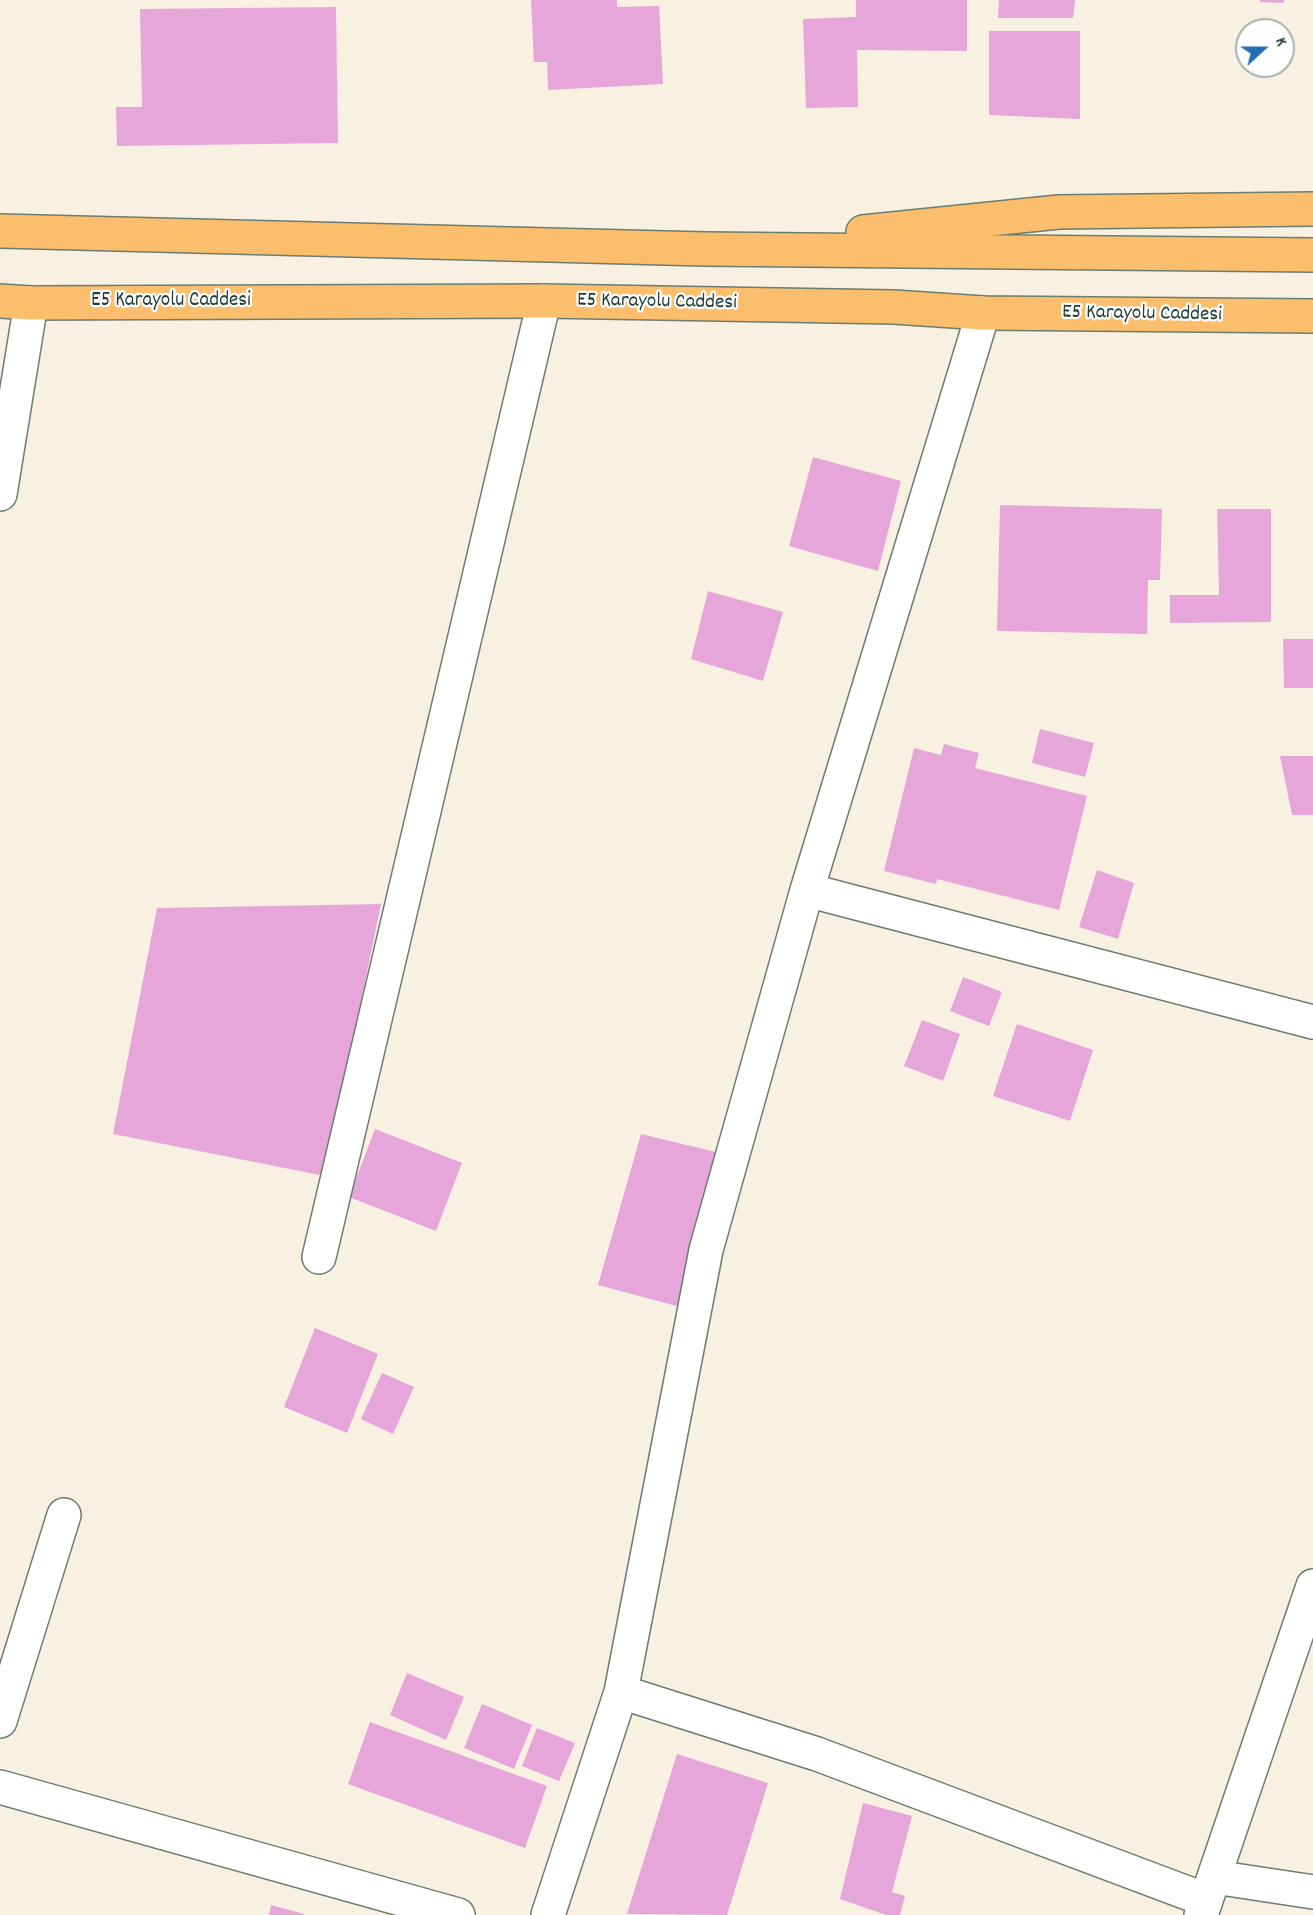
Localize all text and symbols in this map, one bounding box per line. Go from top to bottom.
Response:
north arrow [1235,18,1295,78]
text: K [1268,35,1292,50]
street label: E5 Karayolu Caddesi [91,289,251,315]
street label: E5 Karayolu Caddesi [577,289,737,317]
street label: E5 Karayolu Caddesi [1062,301,1222,329]

